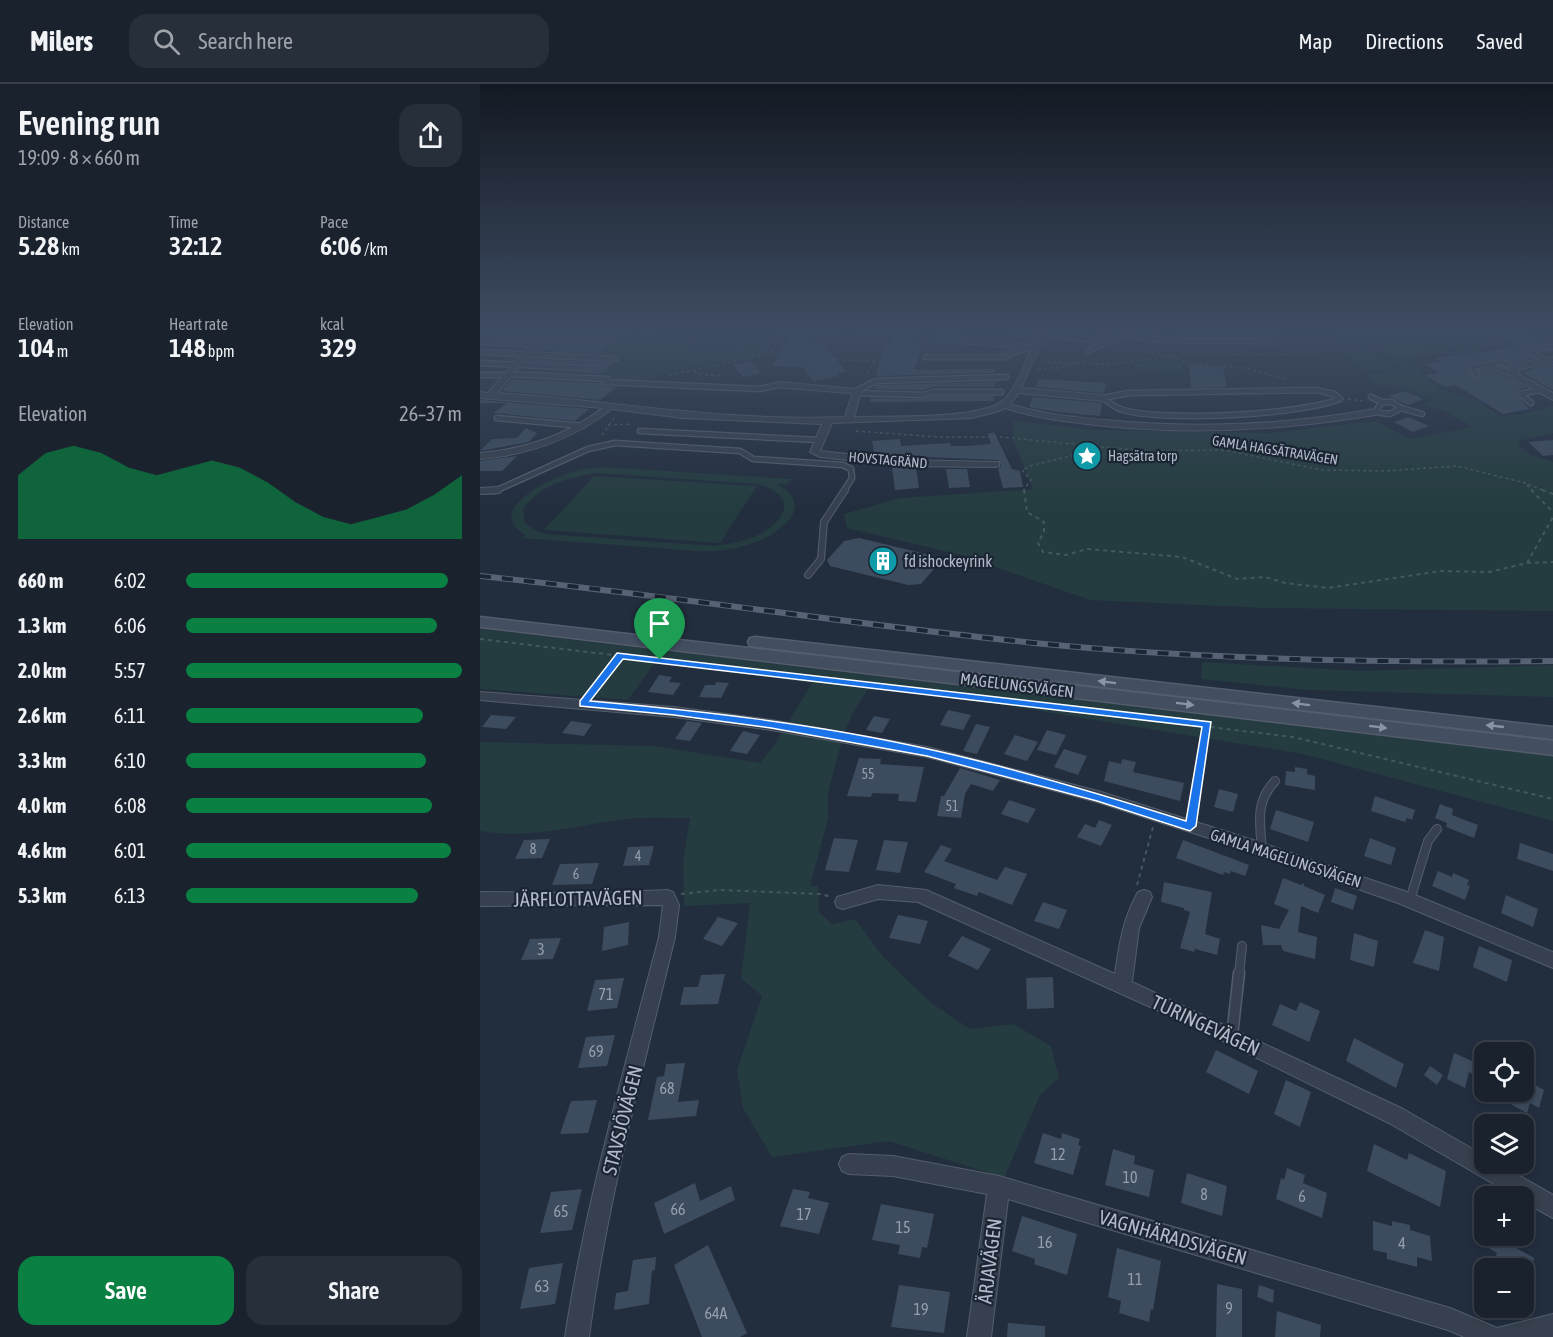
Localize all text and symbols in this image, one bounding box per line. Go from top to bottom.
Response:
search box [129,14,549,68]
text: Milers [30,25,93,57]
icon: search [150,25,183,58]
text: Search here [198,28,293,54]
text: Map [1298,29,1332,53]
text: Directions [1365,29,1444,53]
text: Saved [1477,29,1523,53]
text: Evening run [18,104,160,142]
button: share [399,104,462,167]
text: 19:09 · 8 × 660 m [18,146,140,169]
text: Distance [18,213,69,231]
text: Time [169,213,198,231]
text: Pace [320,213,348,231]
text: 5.28 [18,231,59,261]
text: 32:12 [169,231,223,261]
text: 6:06 [320,231,362,261]
text: km [59,240,80,258]
text: /km [362,240,388,258]
text: Elevation [18,315,73,333]
text: Heart rate [169,315,228,333]
text: kcal [320,315,344,333]
text: 104 [18,333,55,363]
text: 148 [169,333,206,363]
text: 329 [320,333,357,363]
text: m [55,342,68,360]
text: bpm [206,342,235,360]
text: Elevation [18,402,87,425]
text: 26–37 m [399,402,462,425]
street label: GAMLA HAGSÄTRAVÄGEN [1211,432,1339,468]
place icon: Hagsätra torp [1071,440,1103,472]
place label: Hagsätra torp [1108,448,1178,464]
street label: HOVSTAGRÄND [848,449,928,471]
building icon: fd ishockeyrink [867,545,899,577]
place label: fd ishockeyrink [904,552,992,571]
text: 660 m [18,569,63,592]
text: 6:02 [114,569,146,592]
pin [634,598,685,660]
icon: arrive [643,607,676,640]
text: 1.3 km [18,614,66,637]
text: 6:06 [114,614,146,637]
text: 2.0 km [18,659,66,682]
text: 5:57 [114,659,146,682]
street label: MAGELUNGSVÄGEN [959,669,1075,701]
one-way arrow [1098,677,1117,687]
one-way arrow [1175,699,1194,709]
one-way arrow [1292,699,1311,709]
text: 2.6 km [18,704,66,727]
text: 6:11 [114,704,146,727]
one-way arrow [1485,721,1504,731]
one-way arrow [1368,722,1387,732]
text: 3.3 km [18,749,66,772]
text: 6:10 [114,749,146,772]
house number: 55 [861,766,875,782]
text: 4.0 km [18,794,66,817]
text: 6:08 [114,794,146,817]
house number: 51 [945,798,959,814]
street label: GAMLA MAGELUNGSVÄGEN [1208,825,1364,891]
text: 4.6 km [18,839,66,862]
text: 6:01 [114,839,146,862]
house number: 8 [530,841,537,857]
house number: 4 [635,848,642,864]
house number: 6 [573,866,580,882]
text: 5.3 km [18,884,66,907]
text: 6:13 [114,884,146,907]
street label: JÄRFLOTTAVÄGEN [513,885,643,911]
house number: 3 [537,940,545,958]
house number: 71 [598,985,614,1003]
street label: TURINGEVÄGEN [1148,990,1264,1060]
house number: 69 [588,1042,604,1060]
map controls [1474,1042,1534,1318]
button: locate [1474,1042,1534,1102]
street label: STAVSJÖVÄGEN [597,1063,647,1177]
house number: 68 [659,1079,675,1097]
button: layers [1474,1114,1534,1174]
house number: 12 [1050,1145,1066,1163]
house number: 10 [1122,1168,1138,1186]
house number: 8 [1200,1185,1208,1203]
button: + [1474,1186,1534,1246]
house number: 6 [1298,1187,1306,1205]
house number: 66 [670,1200,686,1218]
house number: 65 [553,1202,569,1220]
house number: 17 [796,1205,812,1223]
street label: VAGNHÄRADSVÄGEN [1097,1205,1249,1269]
street label: ÄRJAVÄGEN [972,1217,1006,1305]
house number: 15 [895,1218,911,1236]
house number: 16 [1037,1233,1053,1251]
house number: 4 [1398,1234,1406,1252]
button: Save [18,1256,234,1325]
button: Share [246,1256,462,1325]
button: − [1474,1258,1534,1318]
house number: 11 [1127,1270,1143,1288]
house number: 63 [534,1277,550,1295]
house number: 9 [1225,1299,1233,1317]
house number: 19 [913,1300,929,1318]
house number: 64A [705,1304,728,1322]

